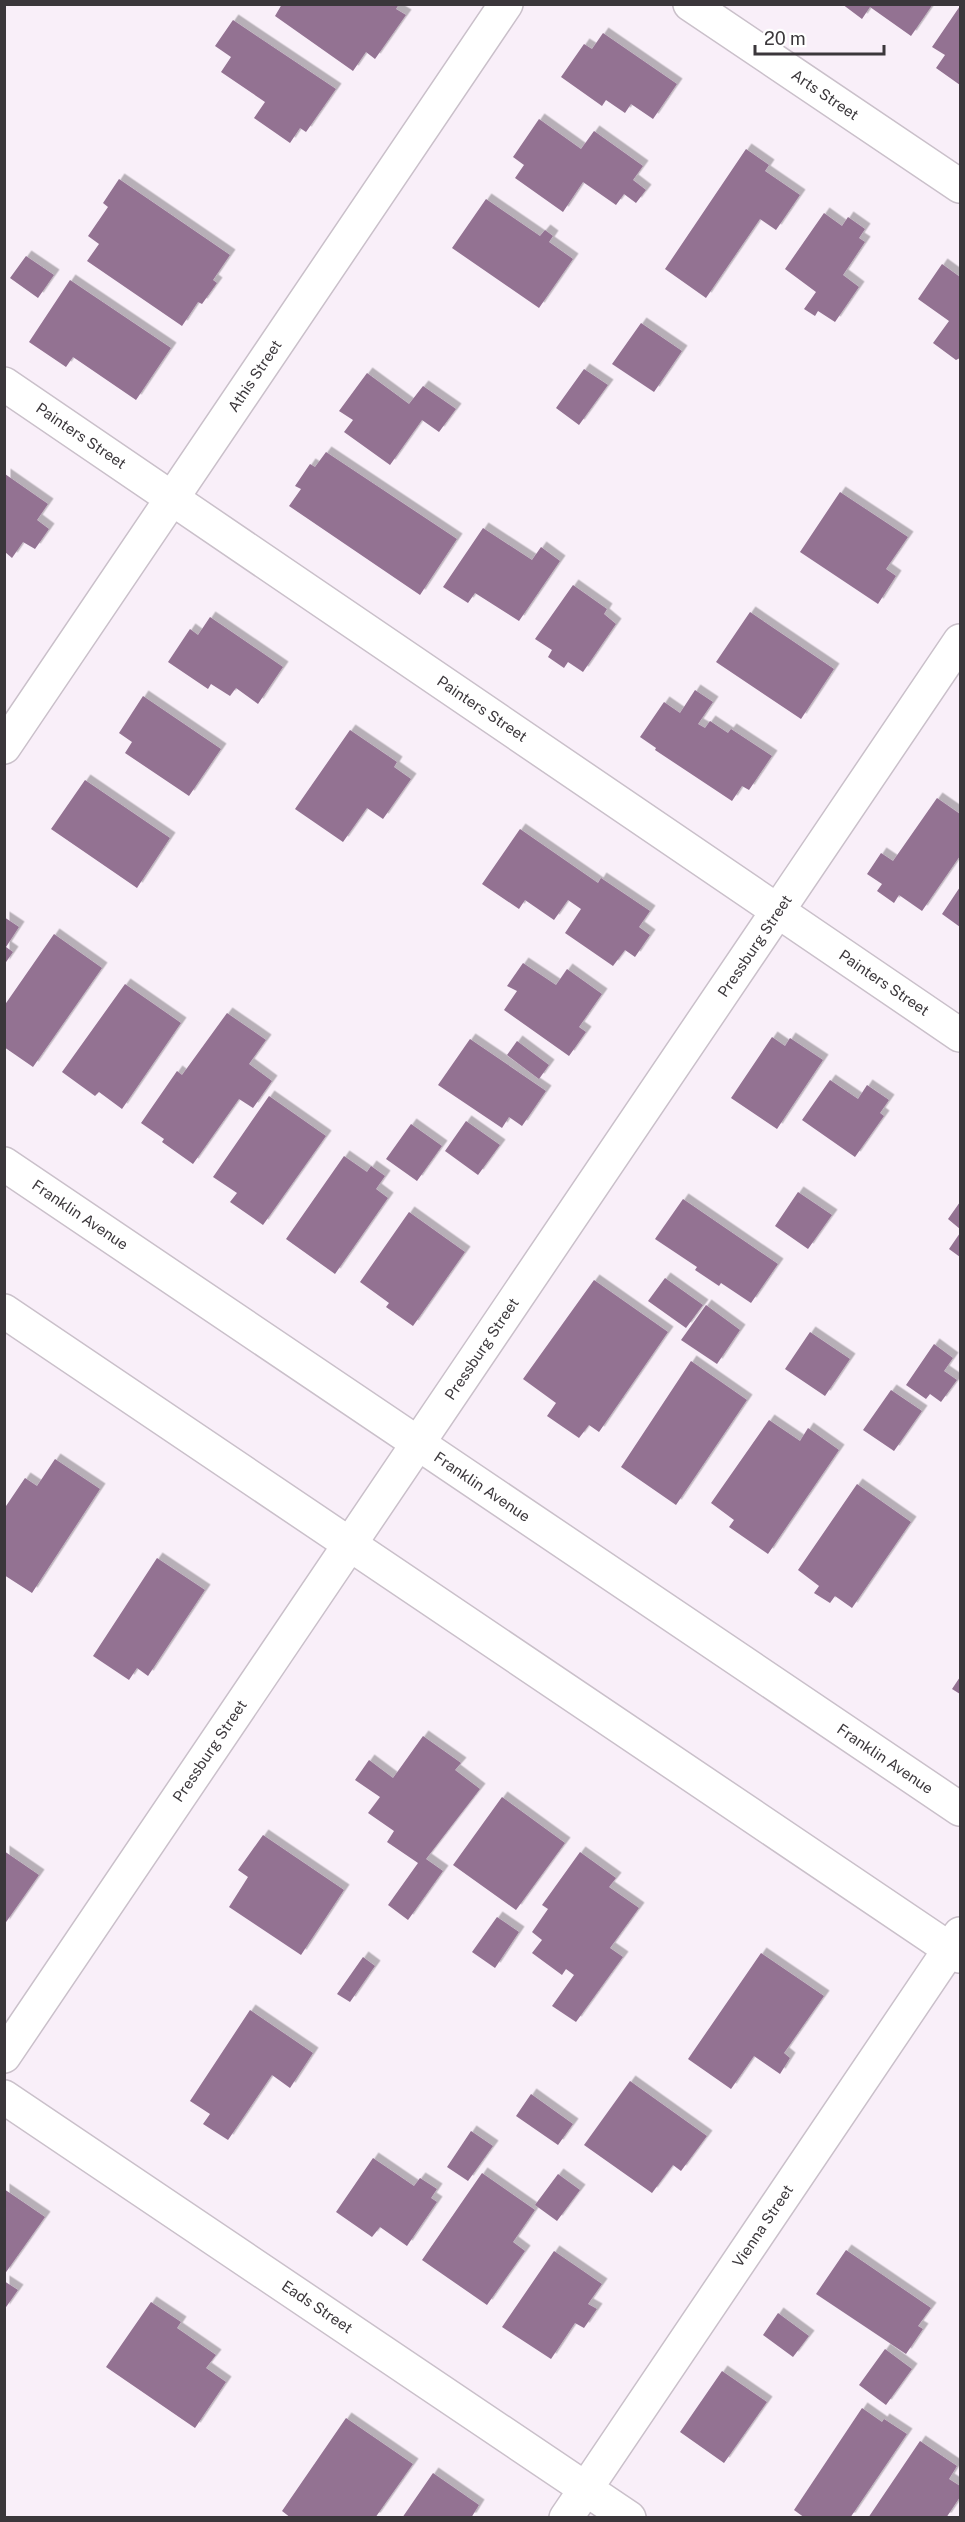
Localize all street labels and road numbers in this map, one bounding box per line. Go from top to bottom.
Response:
street label: Arts Street [789,66,862,123]
street label: Athis Street [224,336,285,415]
street label: Painters Street [33,399,130,472]
street label: Painters Street [434,672,531,745]
street label: Pressburg Street [714,891,795,1000]
street label: Painters Street [836,946,933,1019]
street label: Franklin Avenue [29,1176,131,1253]
street label: Pressburg Street [441,1294,522,1403]
street label: Franklin Avenue [431,1448,533,1525]
street label: Pressburg Street [169,1696,250,1805]
street label: Franklin Avenue [834,1720,936,1797]
street label: Vienna Street [729,2181,796,2270]
street label: Eads Street [279,2277,356,2336]

